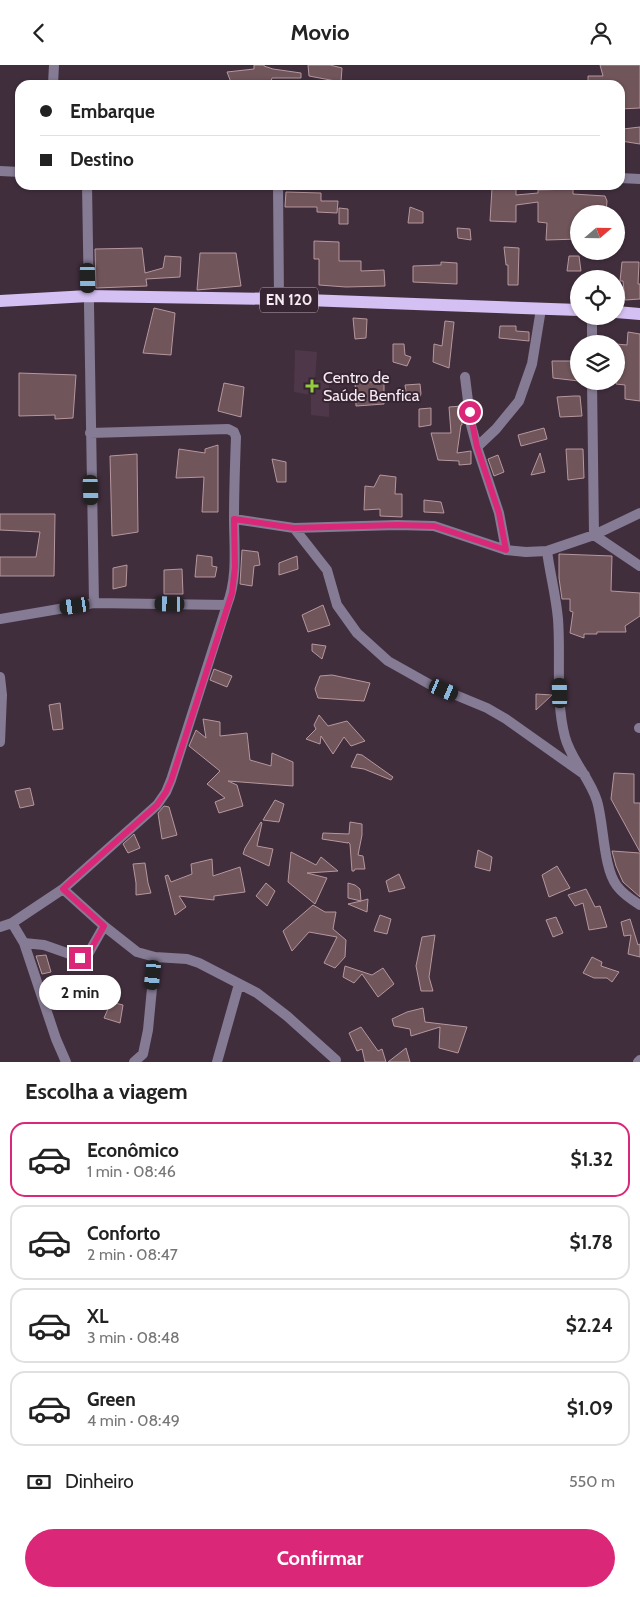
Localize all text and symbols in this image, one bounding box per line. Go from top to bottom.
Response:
icon: back [25,19,53,47]
text: Movio [290,19,350,46]
icon: person [587,19,615,47]
text: Embarque [70,100,155,123]
text: Destino [70,148,134,171]
north arrow [570,205,625,260]
map controls [570,205,625,390]
car [80,263,95,293]
button: locate [570,270,625,325]
road number: EN 120 [260,287,318,313]
button: layers [570,335,625,390]
place label: Centro de Saúde Benfica [323,368,420,405]
marker: Centro de Saúde Benfica [305,379,319,393]
route start [459,401,481,423]
car [82,475,99,505]
car [59,596,90,616]
car [154,596,185,612]
car [427,677,460,703]
car [552,678,567,708]
route end [69,947,91,969]
car [143,959,162,991]
callout: 2 min [39,975,121,1011]
text: 2 min [61,983,99,1002]
text: Escolha a viagem [25,1078,188,1105]
icon: car [27,1137,72,1182]
text: Econômico [87,1139,179,1162]
text: $1.32 [570,1148,613,1171]
text: 1 min · 08:46 [87,1162,176,1181]
icon: car [27,1220,72,1265]
text: Conforto [87,1222,160,1245]
text: $1.78 [570,1231,613,1254]
text: 2 min · 08:47 [87,1245,178,1264]
icon: car [27,1303,72,1348]
text: XL [87,1305,108,1328]
text: $2.24 [566,1314,613,1337]
text: 3 min · 08:48 [87,1328,180,1347]
icon: car [27,1386,72,1431]
text: Green [87,1388,136,1411]
text: $1.09 [567,1397,613,1420]
text: 4 min · 08:49 [87,1411,180,1430]
icon: cash [25,1468,53,1496]
text: Dinheiro [65,1470,134,1493]
text: 550 m [569,1472,615,1491]
button: Confirmar [25,1529,615,1587]

